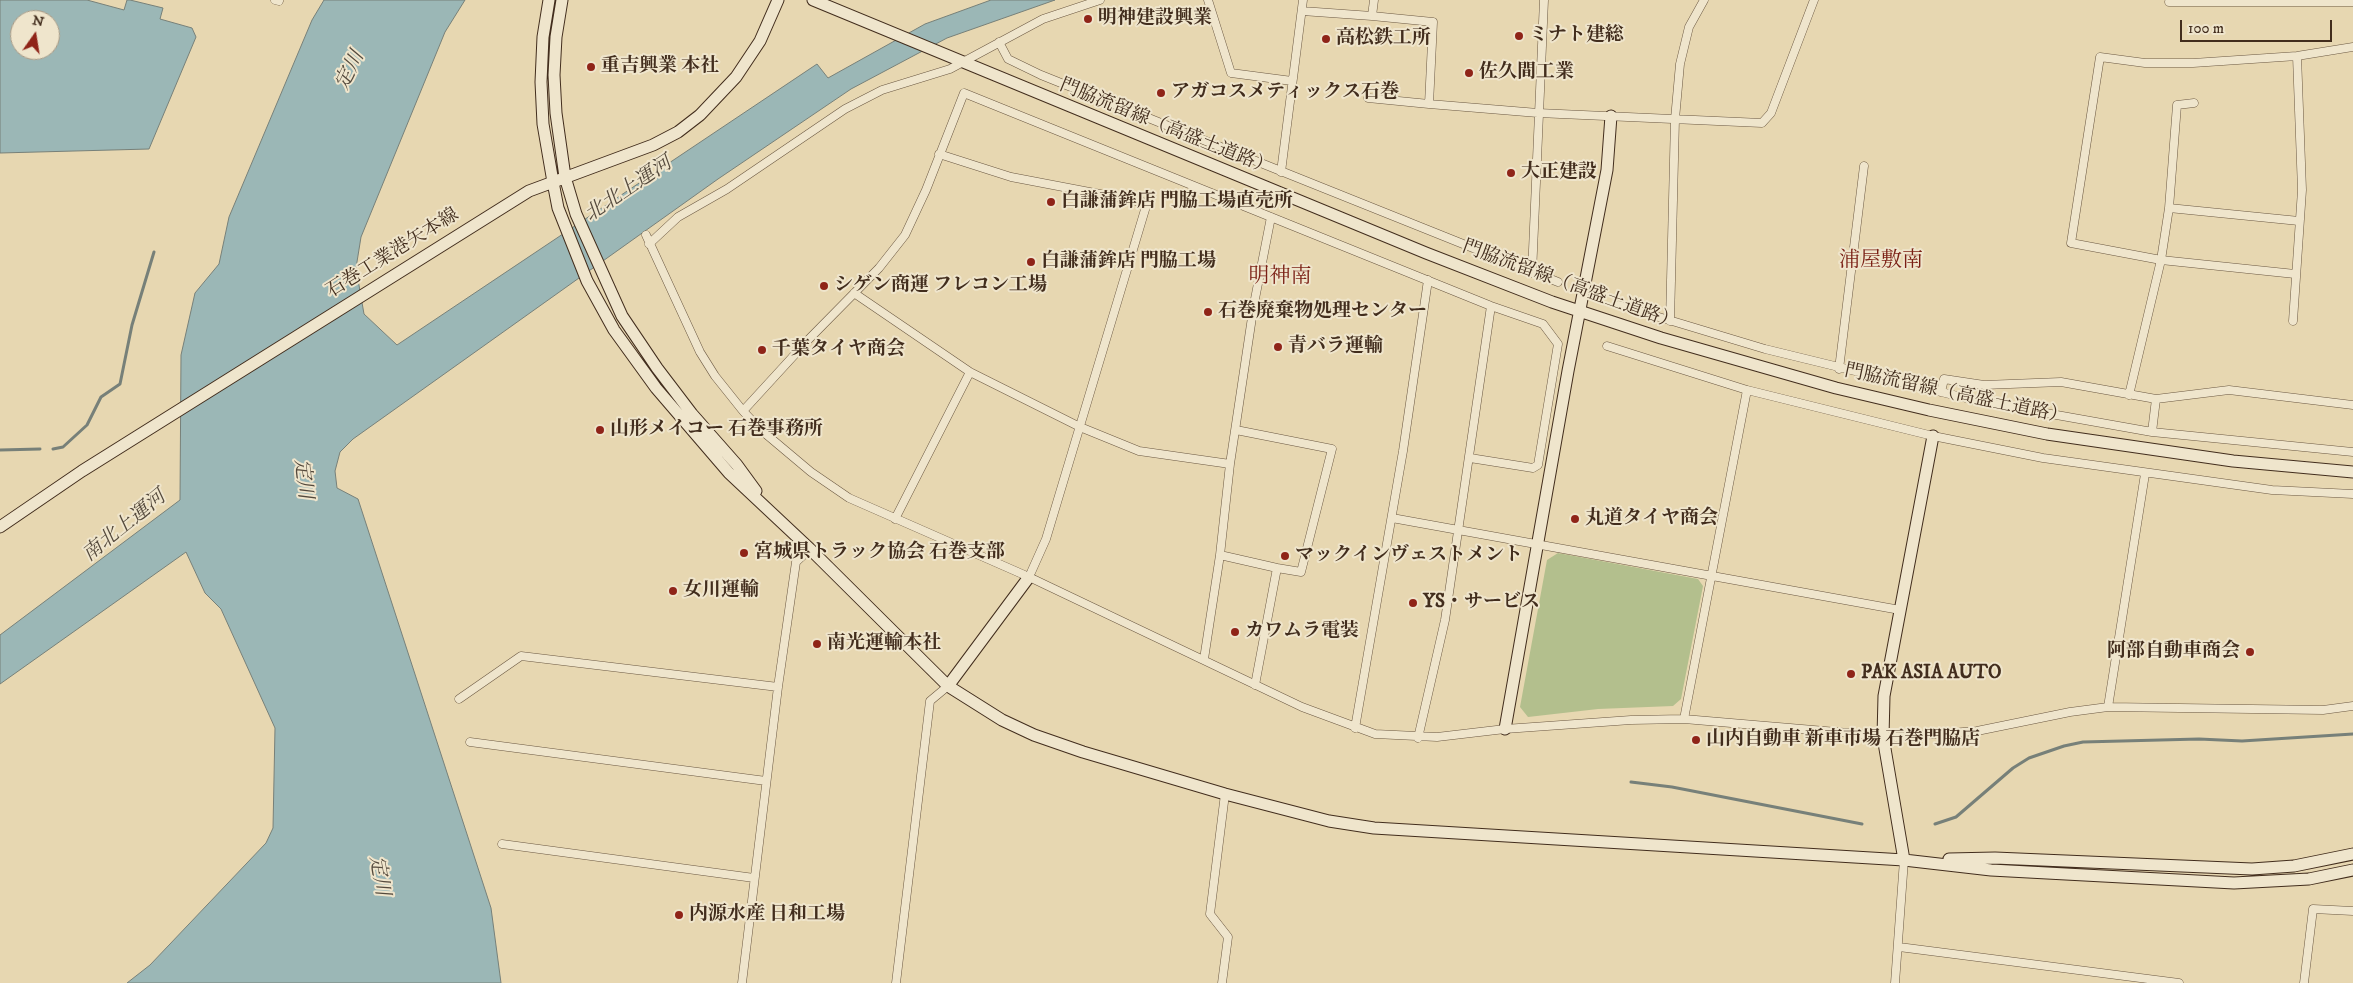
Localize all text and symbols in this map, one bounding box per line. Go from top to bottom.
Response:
place label: 明神建設興業 [1098,8,1212,30]
north arrow [10,10,60,60]
scale bar [2183,10,2336,42]
text: N [31,11,46,31]
marker: 明神建設興業 [1082,13,1094,25]
text: 100 m [2188,19,2224,38]
place label: ミナト建総 [1529,25,1624,47]
place label: 高松鉄工所 [1336,28,1431,50]
marker: ミナト建総 [1513,30,1525,42]
marker: 高松鉄工所 [1320,33,1332,45]
water label: 定川 [331,48,371,94]
place label: 重吉興業 本社 [601,56,719,78]
marker: 重吉興業 本社 [585,61,597,73]
place label: 佐久間工業 [1479,62,1574,84]
marker: 佐久間工業 [1463,67,1475,79]
street label: 門脇流留線（高盛土道路） [1056,75,1276,181]
place label: アガコスメティックス石巻 [1171,82,1399,104]
marker: アガコスメティックス石巻 [1155,87,1167,99]
water label: 北北上運河 [581,152,677,228]
place label: 大正建設 [1521,162,1597,184]
marker: 大正建設 [1505,167,1517,179]
place label: 白謙蒲鉾店 門脇工場直売所 [1061,191,1293,213]
marker: 白謙蒲鉾店 門脇工場直売所 [1045,196,1057,208]
street label: 石巻工業港矢本線 [323,204,463,304]
street label: 門脇流留線（高盛土道路） [1459,236,1681,336]
district label: 浦屋敷南 [1839,249,1923,275]
place label: 白謙蒲鉾店 門脇工場 [1041,251,1216,273]
marker: 白謙蒲鉾店 門脇工場 [1025,256,1037,268]
district label: 明神南 [1249,265,1311,291]
place label: シゲン商運 フレコン工場 [834,275,1047,297]
marker: シゲン商運 フレコン工場 [818,280,830,292]
place label: 石巻廃棄物処理センター [1218,301,1427,323]
marker: 石巻廃棄物処理センター [1202,306,1214,318]
place label: 青バラ運輸 [1288,336,1383,358]
place label: 千葉タイヤ商会 [772,339,905,361]
marker: 青バラ運輸 [1272,341,1284,353]
marker: 千葉タイヤ商会 [756,344,768,356]
street label: 門脇流留線（高盛土道路） [1842,360,2070,430]
place label: 山形メイコー 石巻事務所 [610,419,823,441]
marker: 山形メイコー 石巻事務所 [594,424,606,436]
water label: 定川 [288,458,316,500]
water label: 南北上運河 [79,486,171,568]
place label: 丸道タイヤ商会 [1585,508,1718,530]
marker: 丸道タイヤ商会 [1569,513,1581,525]
place label: 宮城県トラック協会 石巻支部 [754,542,1005,564]
place label: マックインヴェストメント [1295,545,1523,567]
marker: 宮城県トラック協会 石巻支部 [738,547,750,559]
marker: マックインヴェストメント [1279,550,1291,562]
place label: 女川運輸 [683,580,759,602]
marker: 女川運輸 [667,585,679,597]
place label: YS・サービス [1423,592,1540,614]
marker: YS・サービス [1407,597,1419,609]
place label: カワムラ電装 [1245,621,1359,643]
marker: カワムラ電装 [1229,626,1241,638]
place label: 南光運輸本社 [827,633,941,655]
marker: 南光運輸本社 [811,638,823,650]
place label: 阿部自動車商会 [2107,641,2240,663]
marker: 阿部自動車商会 [2244,646,2256,658]
place label: PAK ASIA AUTO [1861,663,2001,685]
marker: PAK ASIA AUTO [1845,668,1857,680]
place label: 山内自動車 新車市場 石巻門脇店 [1706,729,1980,751]
marker: 山内自動車 新車市場 石巻門脇店 [1690,734,1702,746]
water label: 定川 [363,854,393,898]
place label: 内源水産 日和工場 [689,904,845,926]
marker: 内源水産 日和工場 [673,909,685,921]

